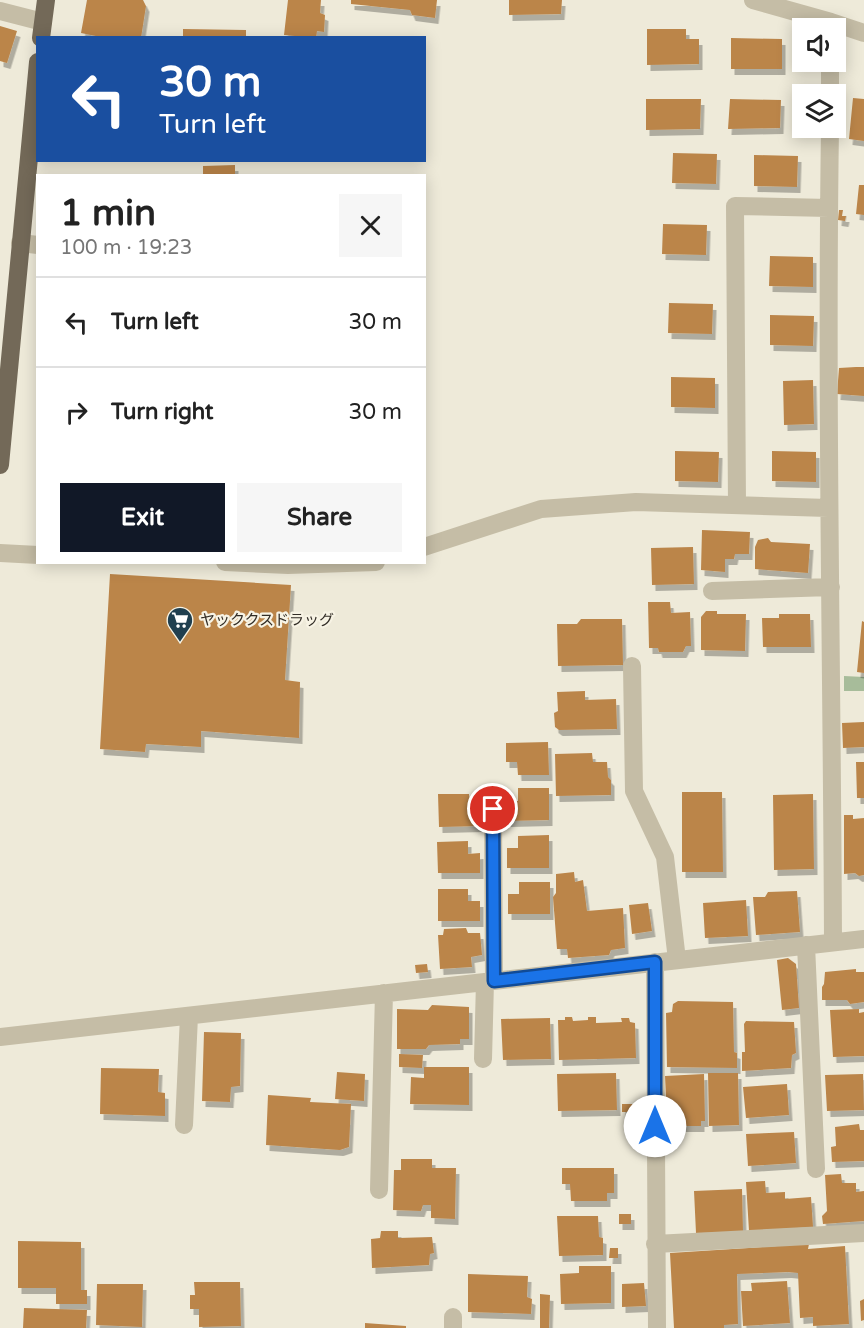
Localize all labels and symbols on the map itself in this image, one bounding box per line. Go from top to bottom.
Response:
supermarket icon: ヤッククスドラッグ [165,605,195,643]
place label: ヤッククスドラッグ [200,611,334,629]
pin [467,783,518,834]
position arrow [623,1094,687,1158]

